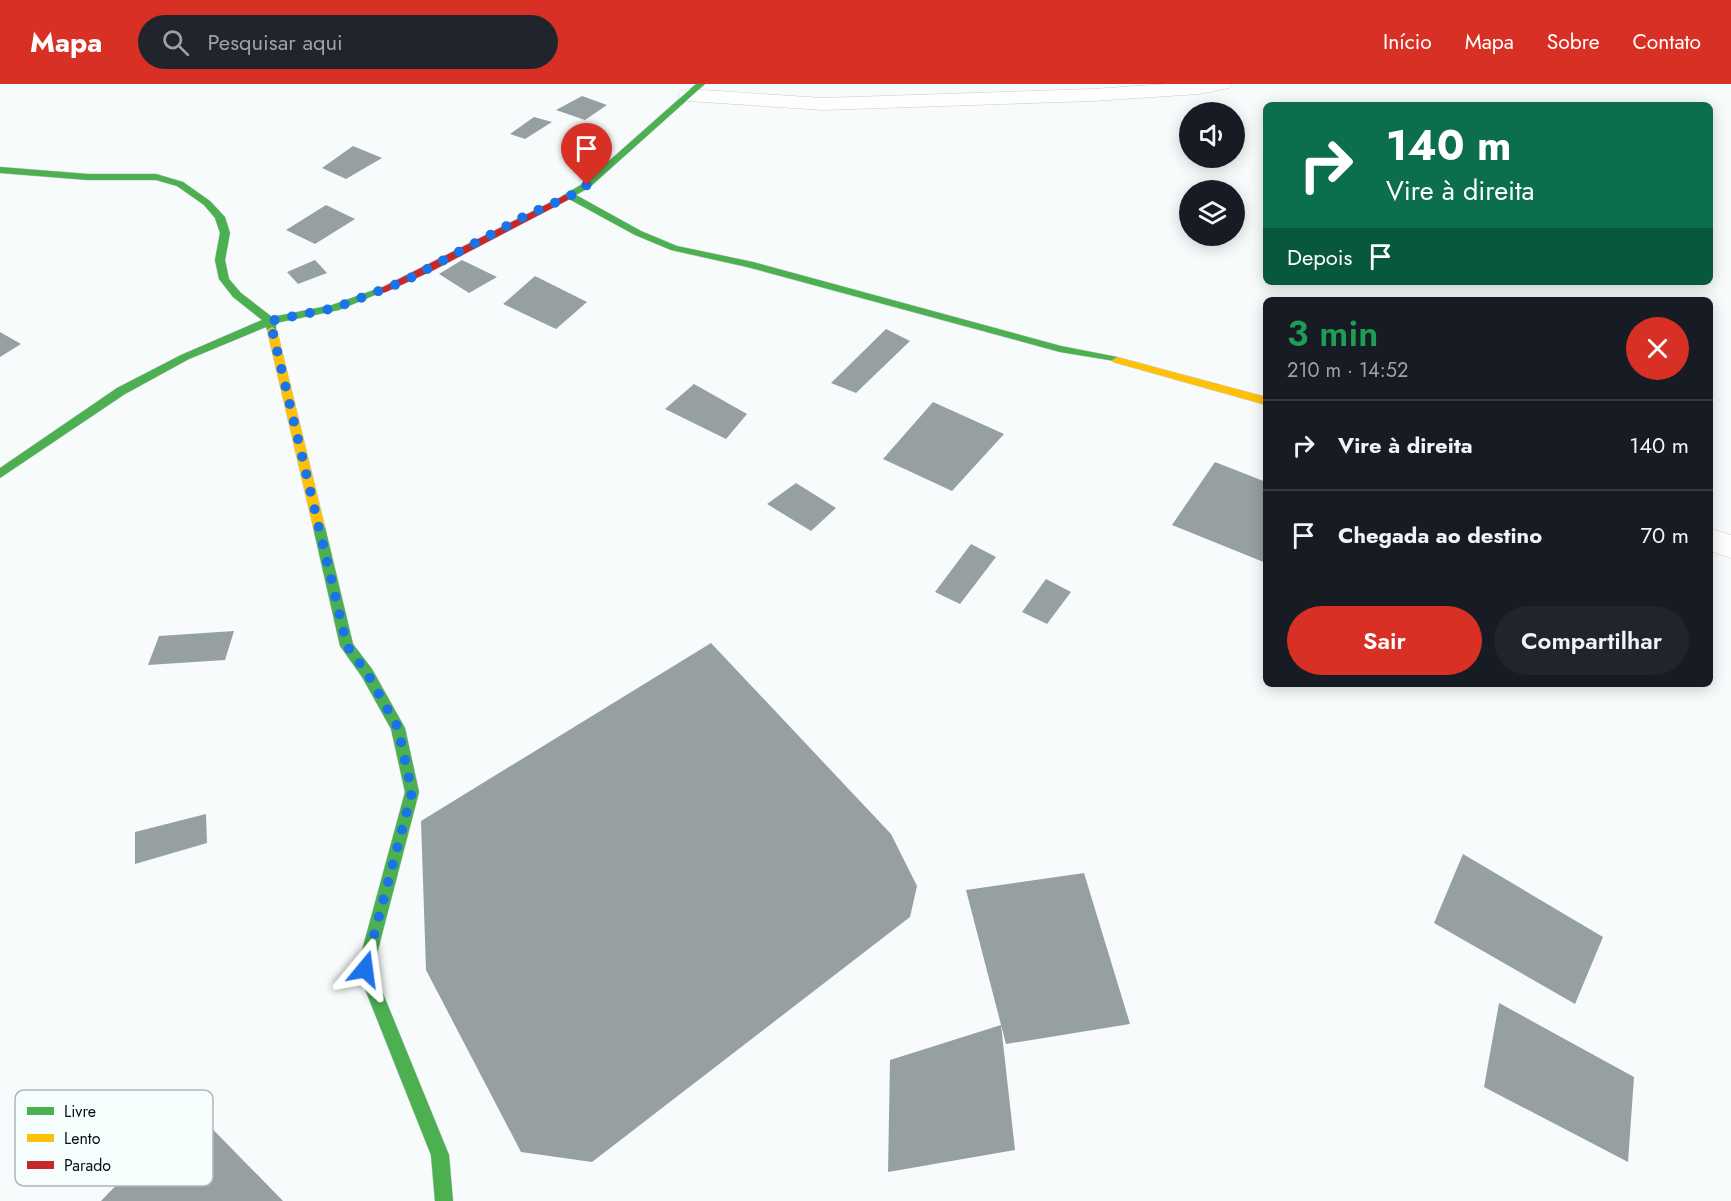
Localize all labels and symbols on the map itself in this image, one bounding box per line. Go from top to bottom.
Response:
pin [561,123,612,185]
position arrow [333,937,397,1001]
legend [15,1090,213,1186]
text: Livre [64,1100,96,1123]
text: Lento [64,1127,101,1150]
text: Parado [64,1154,111,1177]

